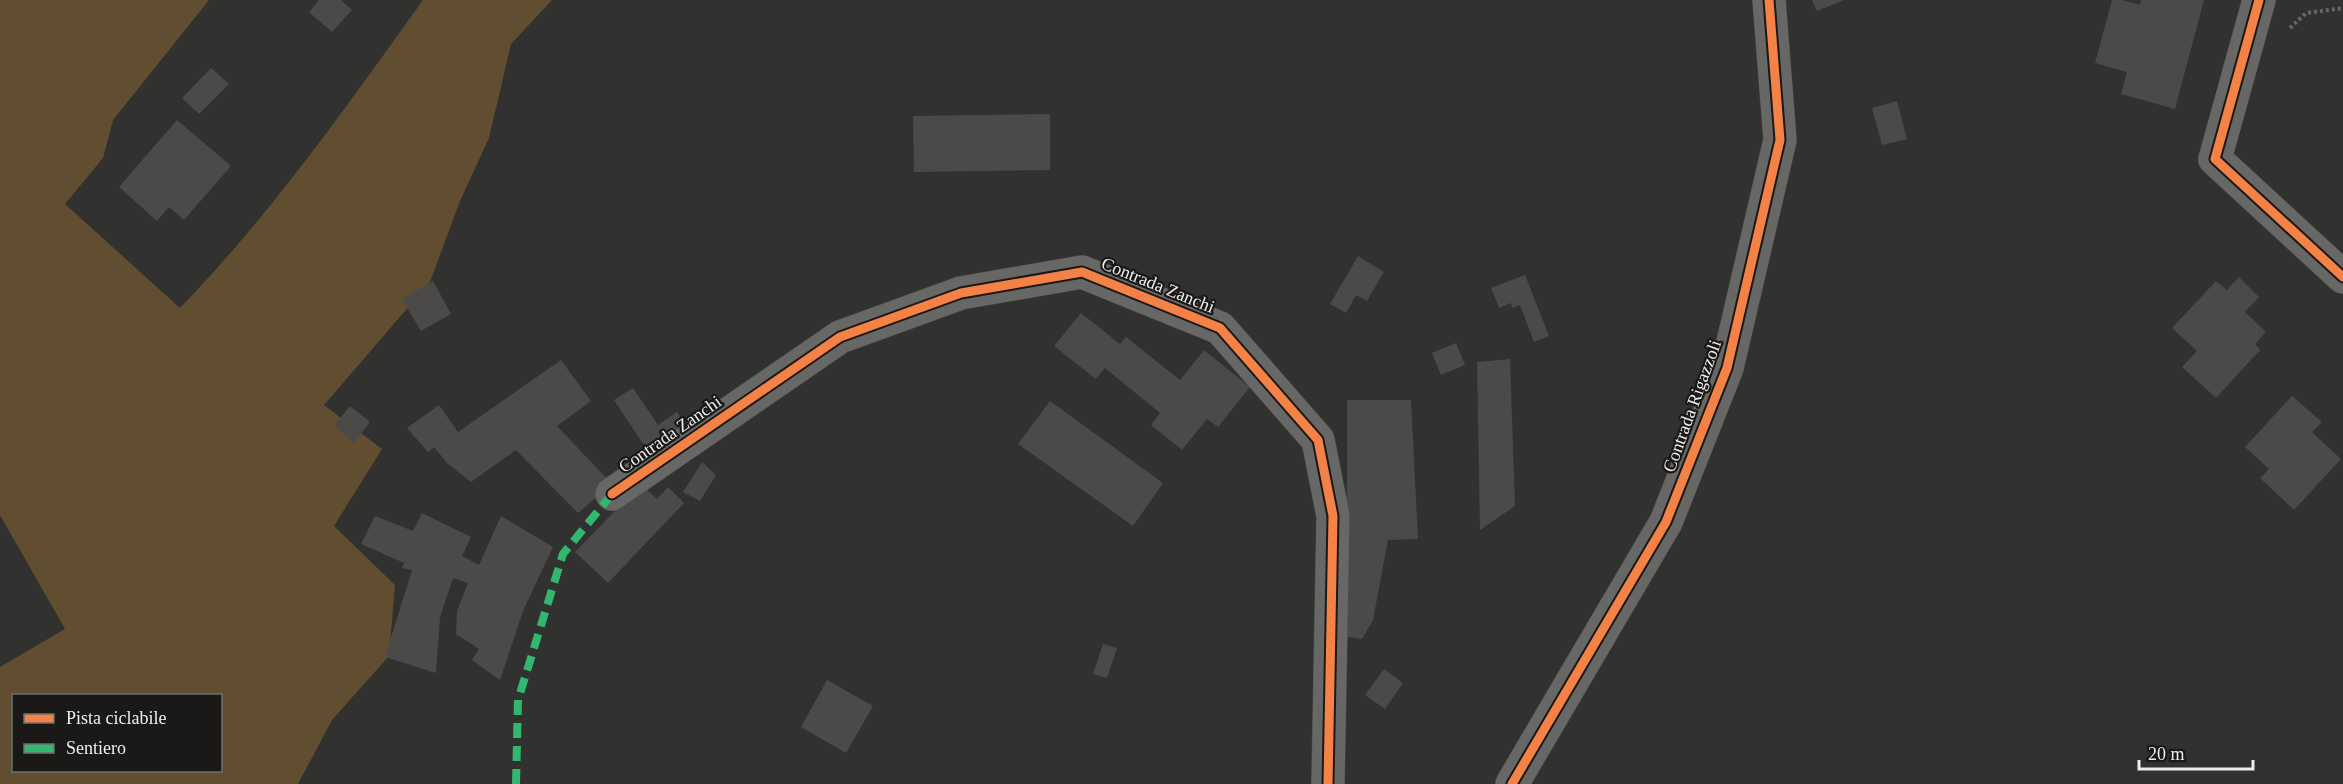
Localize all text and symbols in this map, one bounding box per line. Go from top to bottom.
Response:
street label: Contrada Zanchi [1098,253,1218,317]
street label: Contrada Rigazzoli [1659,337,1725,475]
street label: Contrada Zanchi [615,391,725,477]
legend [12,694,222,772]
text: Pista ciclabile [66,708,166,728]
scale bar [2139,733,2253,771]
text: Sentiero [66,738,126,758]
text: 20 m [2148,744,2185,764]

